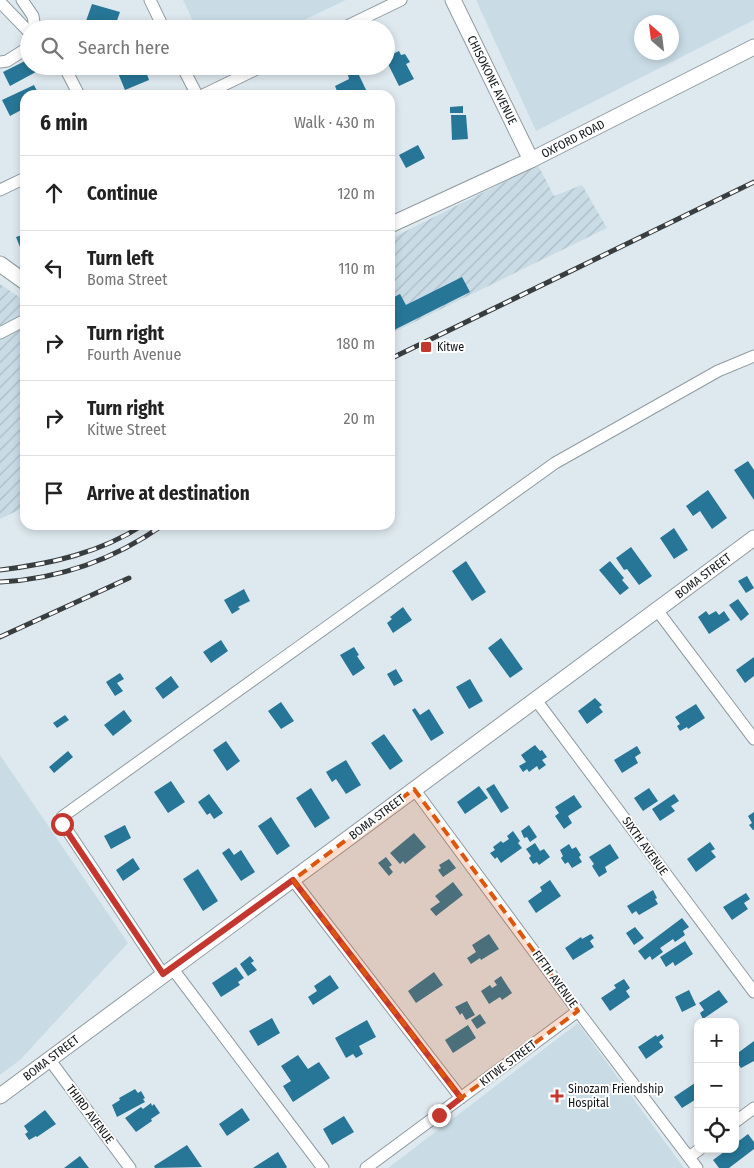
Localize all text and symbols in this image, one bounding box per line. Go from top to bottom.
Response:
north arrow [634,15,679,60]
search box [20,20,395,75]
street label: CHISOKONE AVENUE [464,33,520,127]
icon: search [38,34,66,62]
text: Search here [78,36,170,59]
text: 6 min [40,110,88,136]
text: Walk · 430 m [294,113,375,132]
street label: OXFORD ROAD [539,117,607,161]
icon: ahead [40,179,68,207]
text: Continue [87,182,158,205]
text: 120 m [337,184,375,203]
text: Turn left [87,247,154,270]
icon: left [40,254,68,282]
text: 110 m [338,259,375,278]
text: Boma Street [87,270,167,289]
text: Turn right [87,322,164,345]
icon: right [40,329,68,357]
text: 180 m [336,334,375,353]
marker: Kitwe [419,340,433,354]
place label: Kitwe [437,340,464,354]
text: Fourth Avenue [87,345,181,364]
text: Turn right [87,397,164,420]
icon: right [40,404,68,432]
text: 20 m [344,409,375,428]
text: Kitwe Street [87,420,166,439]
icon: arrive [40,479,68,507]
text: Arrive at destination [87,482,250,505]
street label: BOMA STREET [672,550,734,602]
street label: BOMA STREET [346,791,408,843]
route start [51,813,74,836]
street label: SIXTH AVENUE [619,814,671,878]
street label: FIFTH AVENUE [530,948,581,1011]
map controls [694,1018,739,1153]
button: + [694,1018,739,1063]
street label: BOMA STREET [20,1032,82,1084]
street label: KITWE STREET [477,1037,539,1089]
button: − [694,1063,739,1108]
street label: THIRD AVENUE [63,1082,117,1147]
place label: Sinozam Friendship Hospital [568,1082,664,1110]
marker: Sinozam Friendship Hospital [550,1089,564,1103]
route end [428,1104,451,1127]
button: locate [694,1108,739,1153]

